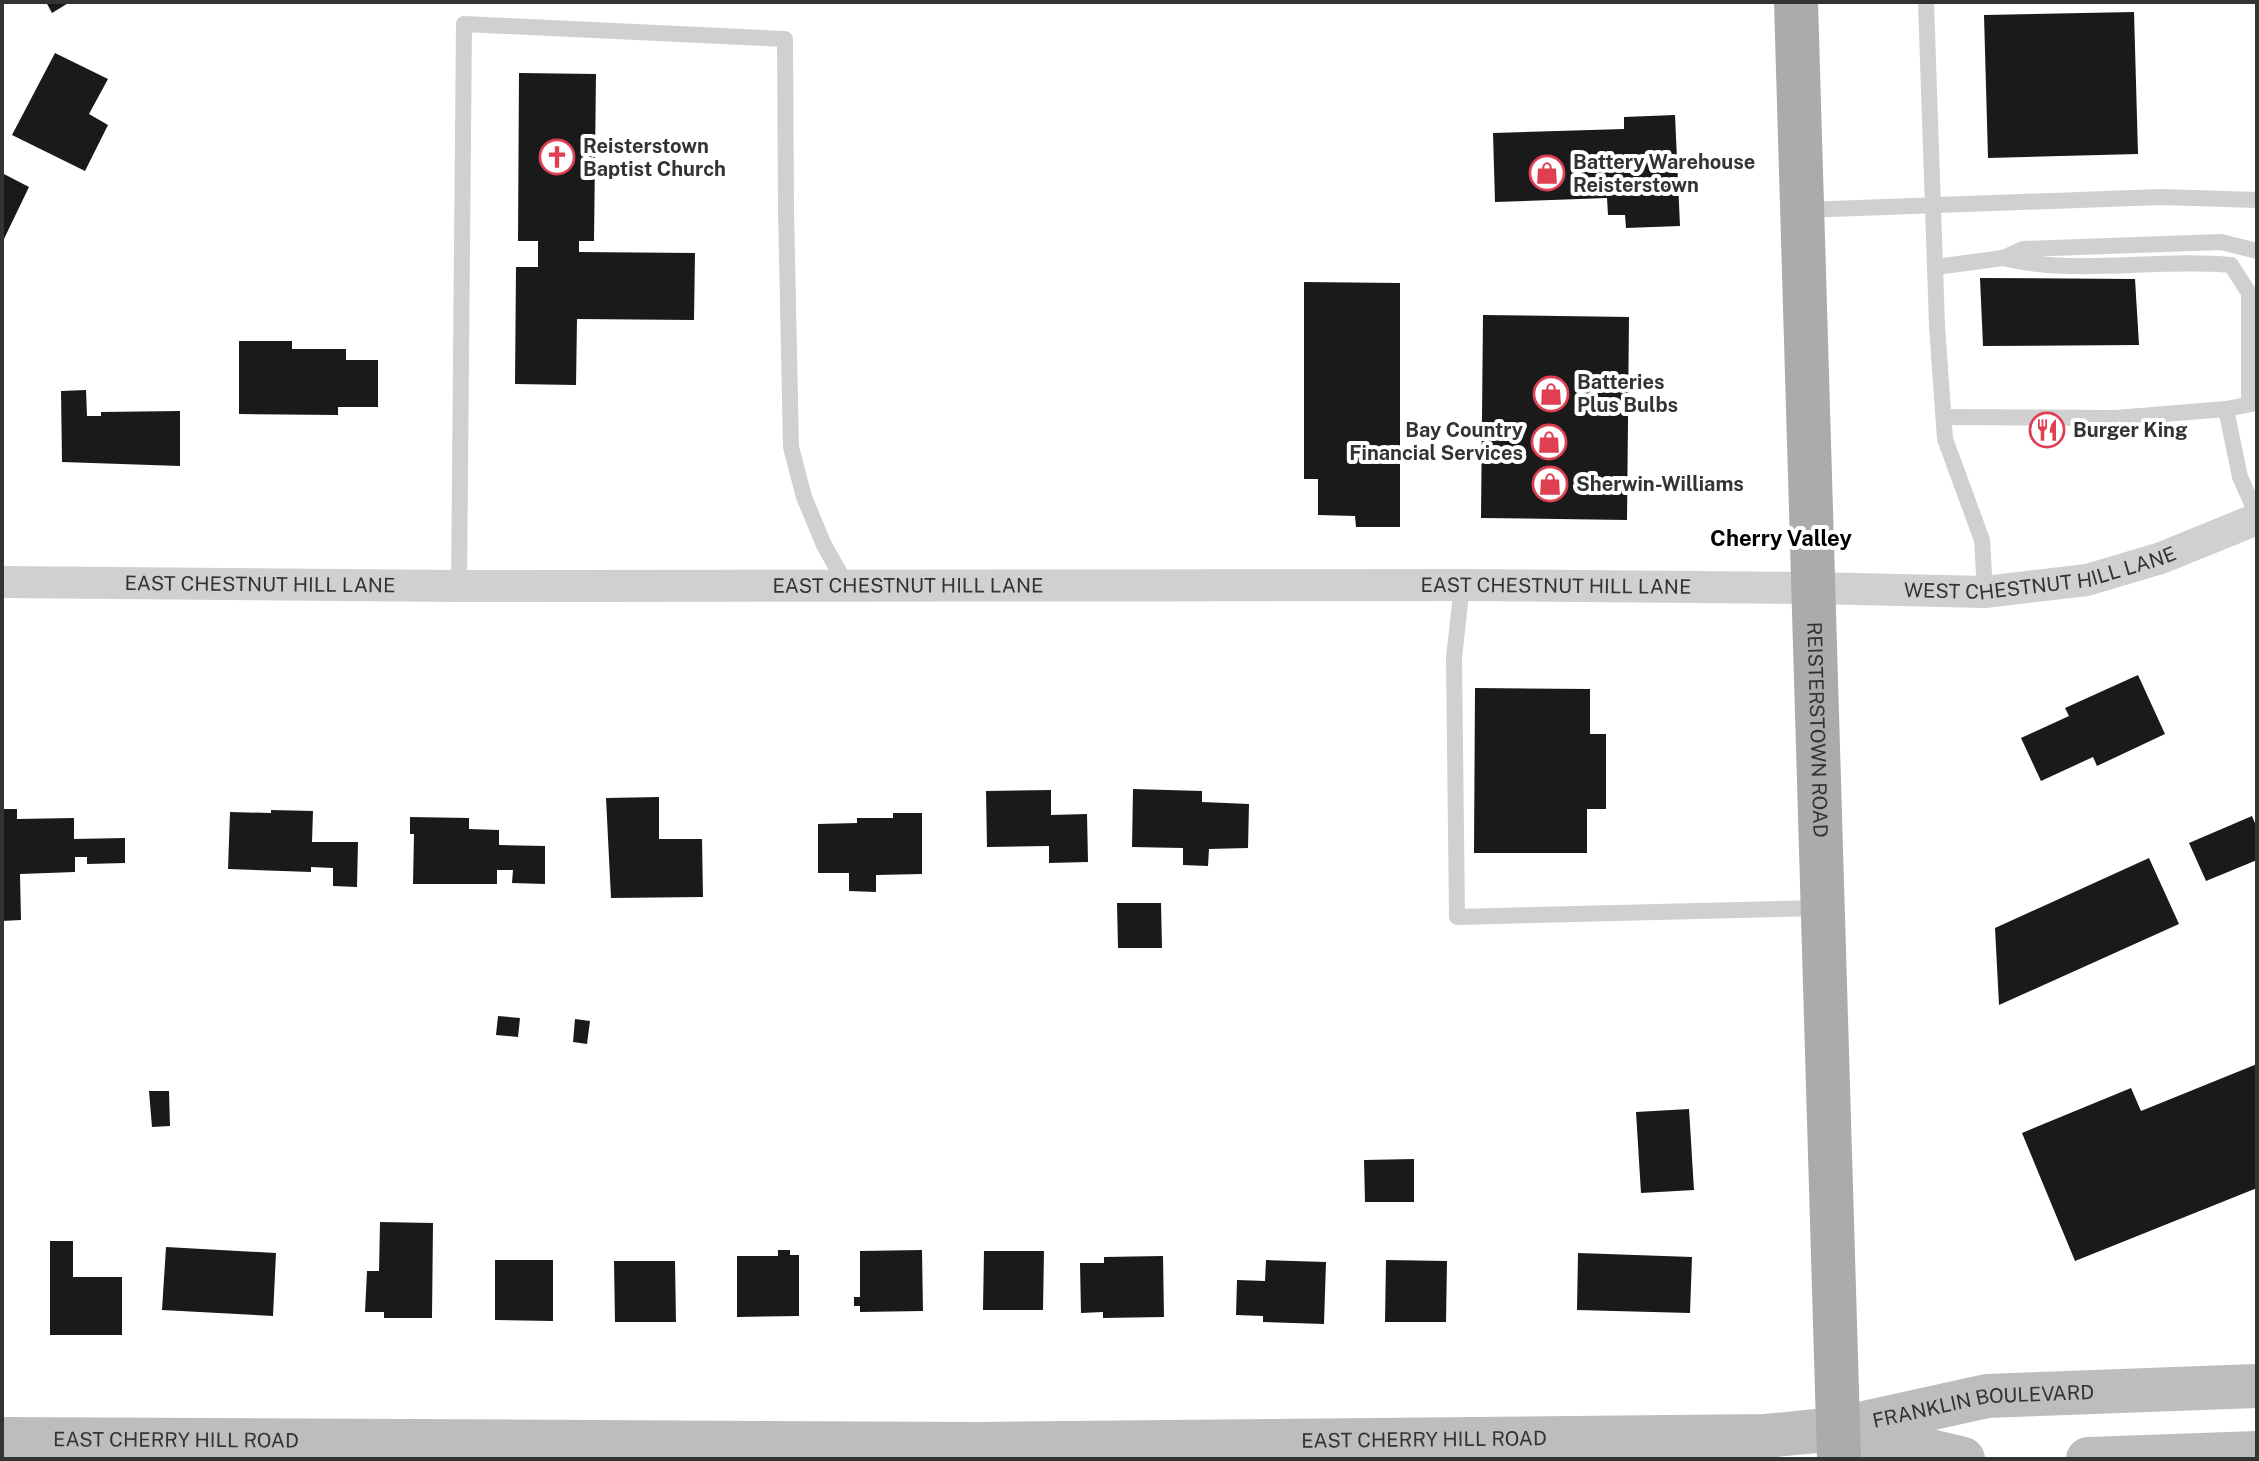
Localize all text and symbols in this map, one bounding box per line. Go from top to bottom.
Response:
place label: Reisterstown Baptist Church [583,134,726,181]
church icon: Reisterstown Baptist Church [538,138,576,176]
place label: Battery Warehouse Reisterstown [1573,150,1755,197]
shop icon: Battery Warehouse Reisterstown [1528,154,1566,192]
place label: Batteries Plus Bulbs [1577,370,1678,417]
shop icon: Batteries Plus Bulbs [1532,375,1570,413]
restaurant icon: Burger King [2028,411,2066,449]
place label: Bay Country Financial Services [1349,418,1523,465]
place label: Burger King [2073,418,2188,442]
shop icon: Bay Country Financial Services [1530,423,1568,461]
shop icon: Sherwin-Williams [1531,465,1569,503]
place label: Sherwin-Williams [1576,472,1744,496]
district label: Cherry Valley [1710,525,1852,551]
street label: WEST CHESTNUT HILL LANE [1904,541,2180,605]
street label: EAST CHESTNUT HILL LANE [124,571,396,597]
street label: EAST CHESTNUT HILL LANE [773,573,1043,598]
street label: EAST CHESTNUT HILL LANE [1421,573,1692,599]
street label: REISTERSTOWN ROAD [1802,621,1833,838]
street label: FRANKLIN BOULEVARD [1870,1380,2095,1433]
street label: EAST CHERRY HILL ROAD [1301,1426,1547,1453]
street label: EAST CHERRY HILL ROAD [53,1427,299,1453]

